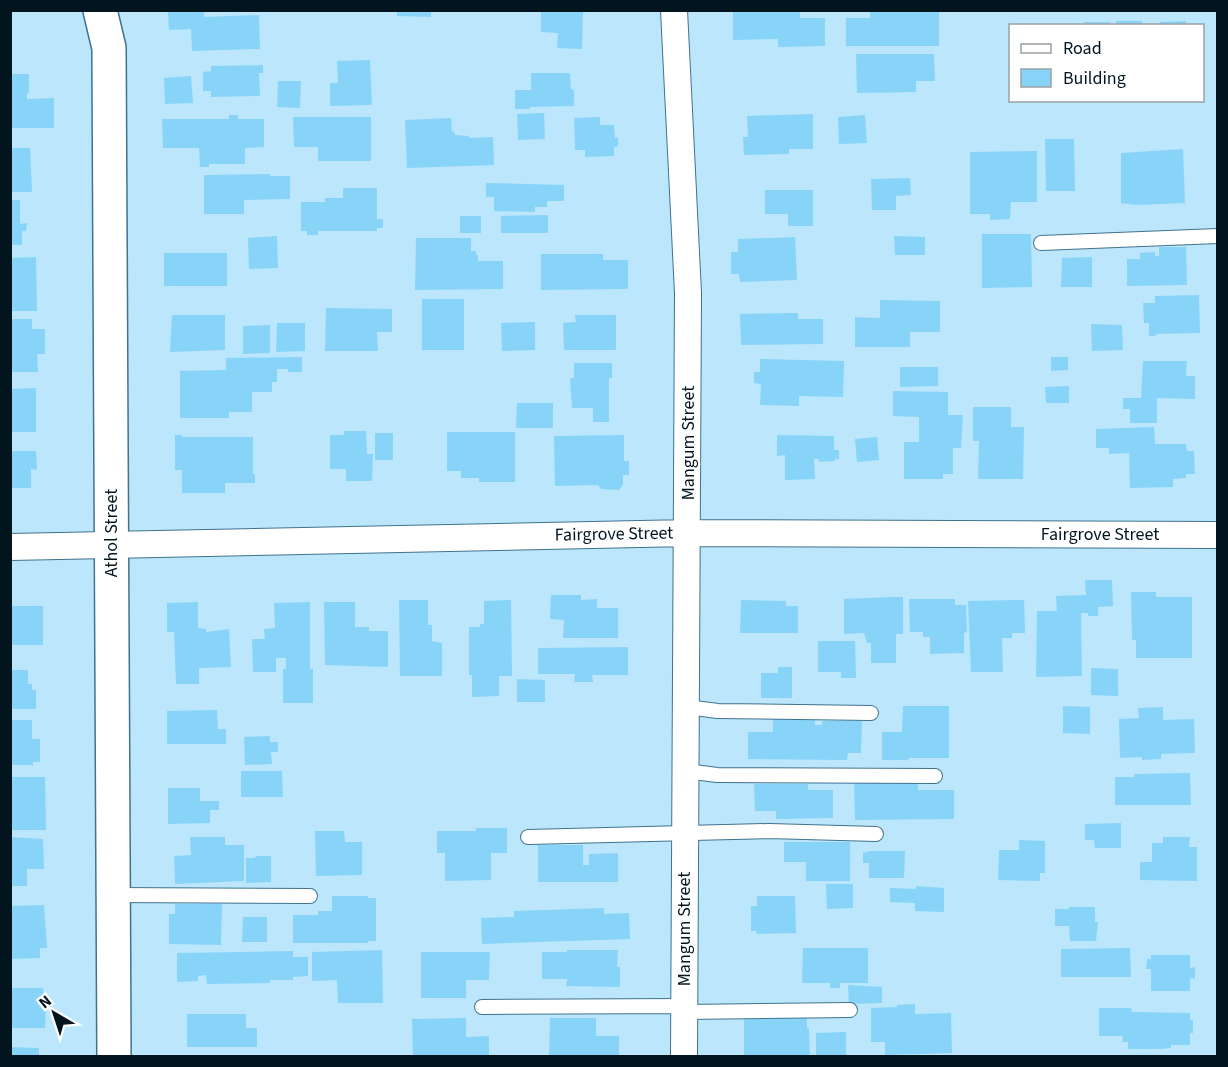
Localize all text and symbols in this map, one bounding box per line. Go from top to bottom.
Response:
legend [1009,24,1204,102]
text: Road [1063,36,1102,61]
text: Building [1063,66,1126,91]
street label: Mangum Street [676,386,701,500]
street label: Athol Street [99,489,124,577]
street label: Fairgrove Street [554,520,674,548]
street label: Fairgrove Street [1041,522,1159,547]
street label: Mangum Street [672,872,697,986]
north arrow [24,983,84,1043]
text: N [34,990,56,1014]

